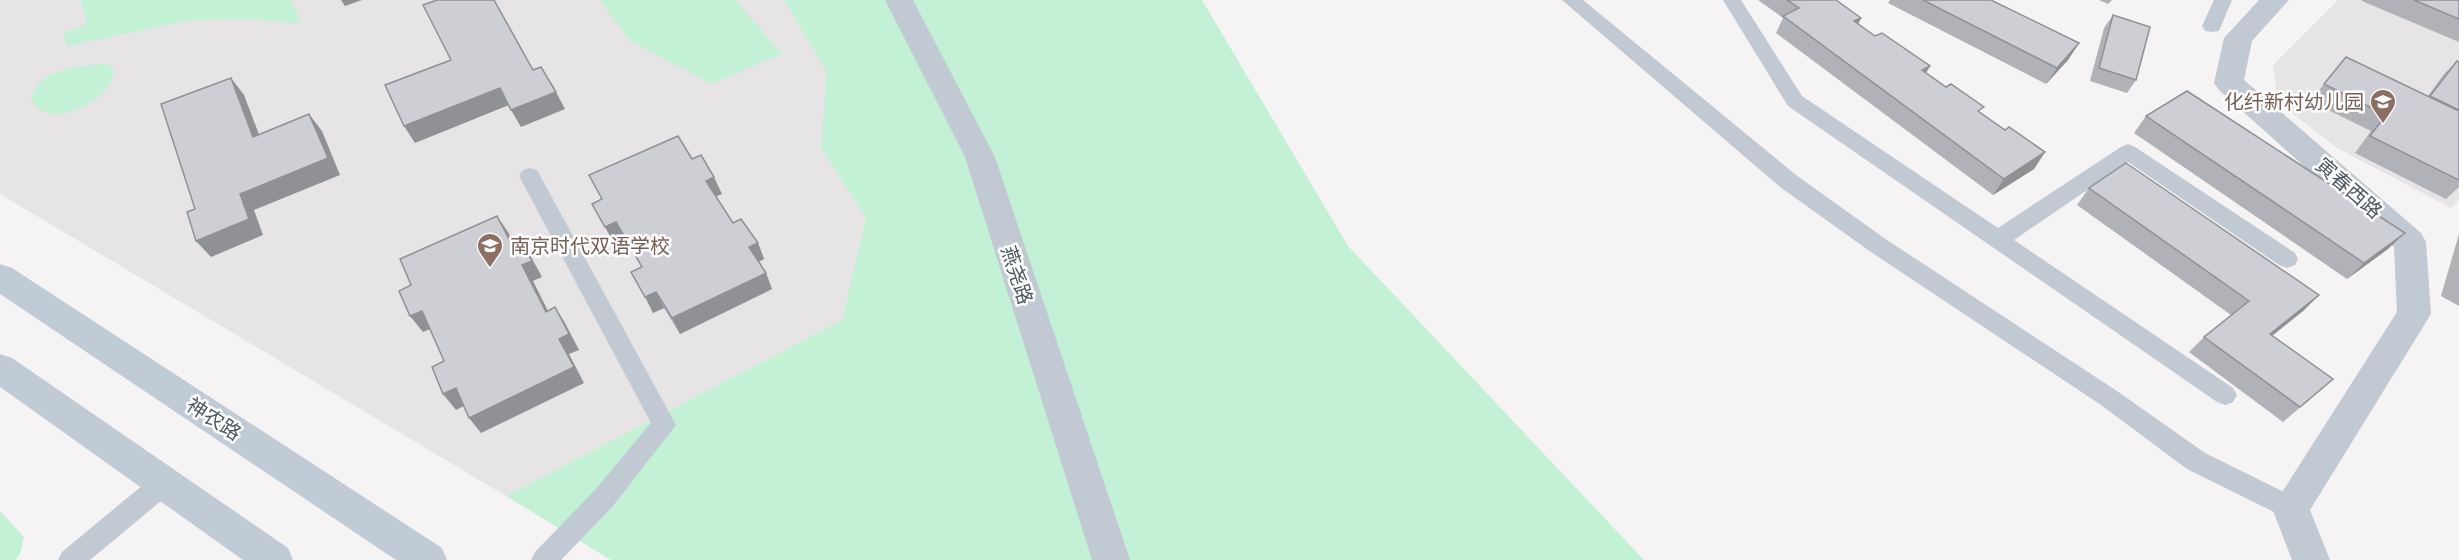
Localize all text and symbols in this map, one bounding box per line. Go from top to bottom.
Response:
school or university icon: 化纤新村幼儿园 [2368,87,2398,125]
place label: 化纤新村幼儿园 [2224,90,2364,114]
street label: 寅春西路 [2311,153,2387,223]
school or university icon: 南京时代双语学校 [475,231,505,269]
place label: 南京时代双语学校 [510,234,670,258]
street label: 燕尧路 [996,243,1038,307]
street label: 神农路 [182,393,246,445]

